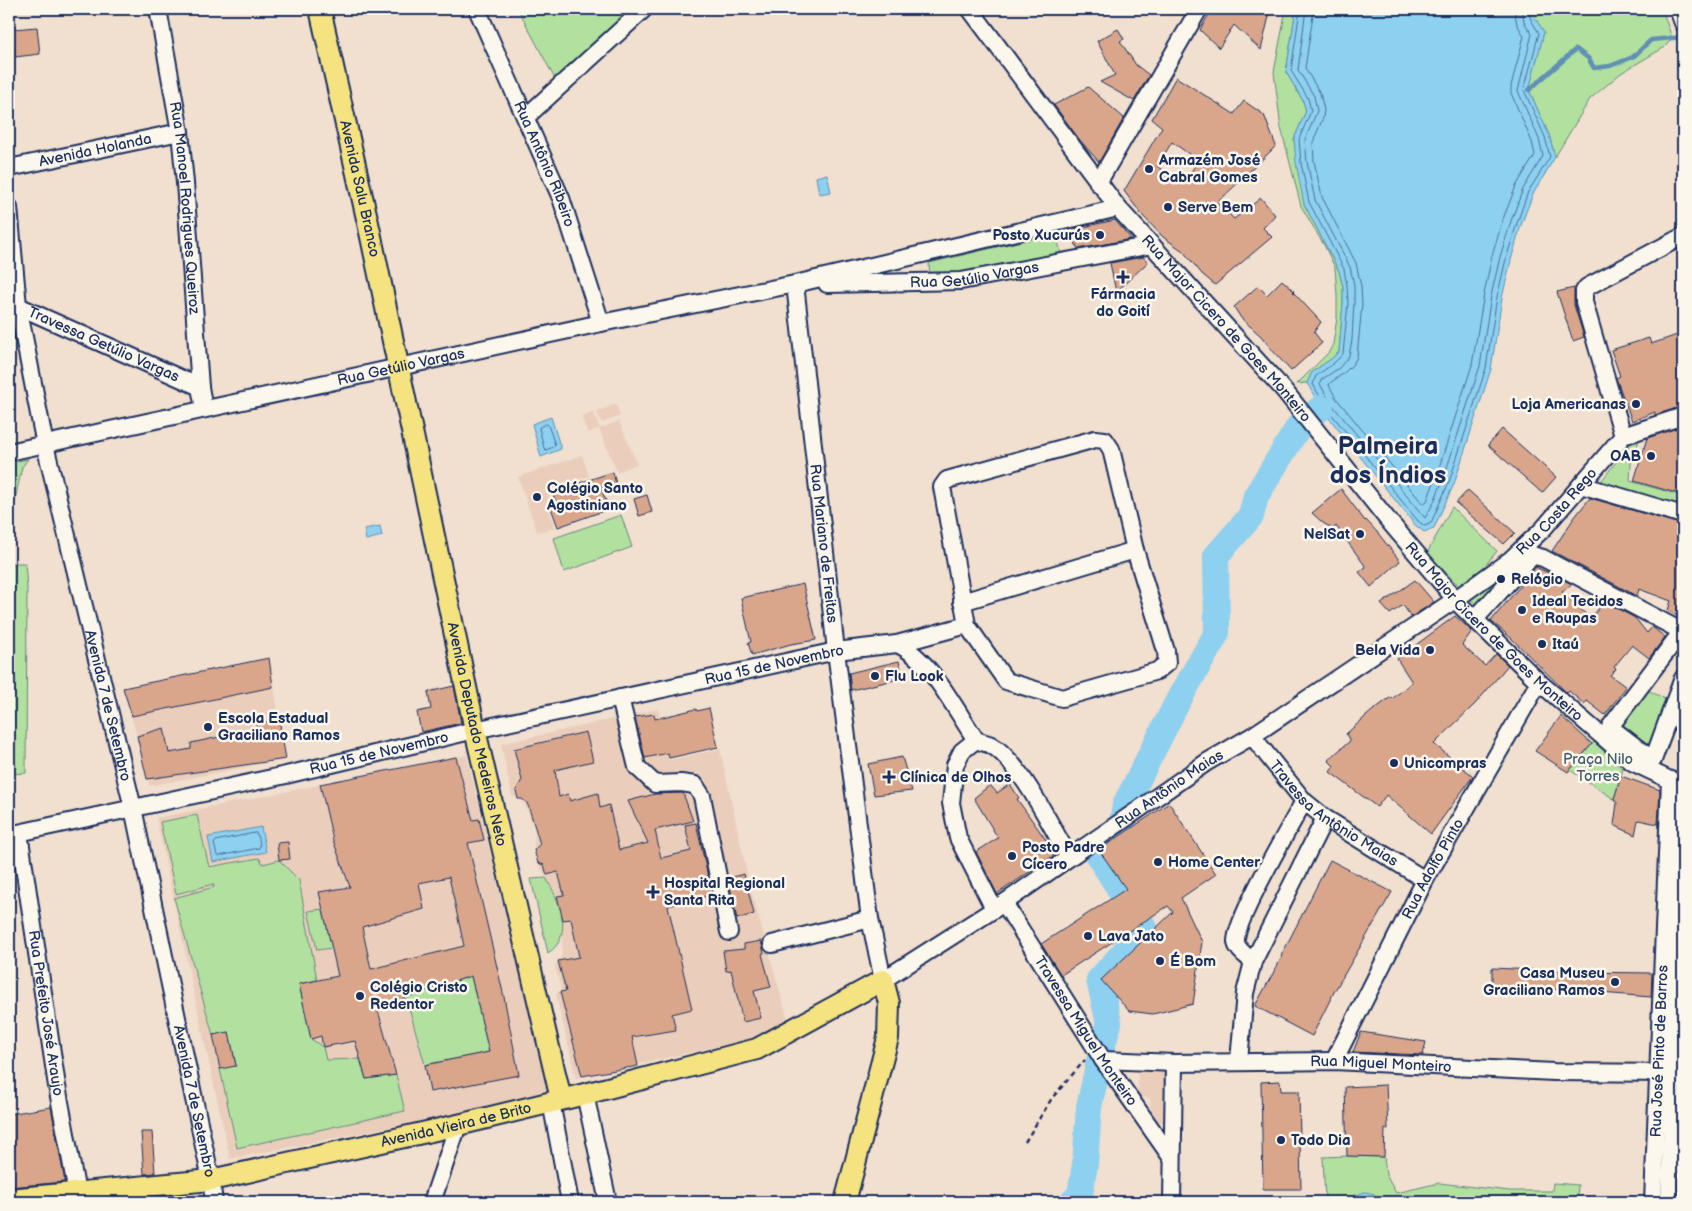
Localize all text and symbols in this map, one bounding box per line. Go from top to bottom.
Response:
street label: Rua Antônio Ribeiro [510,98,579,229]
street label: Rua Manoel Rodrigues Queiroz [165,100,204,316]
street label: Avenida Salu Branco [336,118,385,259]
street label: Avenida Holanda [37,129,153,171]
place label: Armazém José Cabral Gomes [1158,151,1260,187]
marker: Armazém José Cabral Gomes [1143,163,1155,175]
place label: Serve Bem [1178,198,1253,217]
marker: Serve Bem [1162,201,1174,213]
place label: Posto Xucurús [992,226,1090,245]
marker: Posto Xucurús [1094,229,1106,241]
street label: Rua Major Cicero de Goes Monteiro [1137,231,1315,426]
street label: Rua Getúlio Vargas [910,257,1041,292]
marker: Fármacia do Goití [1117,271,1129,283]
place label: Fármacia do Goití [1090,285,1156,321]
street label: Travessa Getúlio Vargas [25,302,183,386]
street label: Rua Getúlio Vargas [335,343,467,390]
place label: Loja Americanas [1511,395,1626,414]
marker: Loja Americanas [1630,398,1642,410]
district label: Palmeira dos Índios [1330,431,1446,491]
place label: OAB [1610,447,1641,466]
marker: OAB [1645,450,1657,462]
street label: Rua Mariano de Freitas [806,463,842,624]
street label: Rua Costa Rego [1512,464,1601,559]
place label: Colégio Santo Agostiniano [546,479,644,515]
marker: Colégio Santo Agostiniano [531,491,543,503]
place label: NelSat [1304,525,1350,544]
marker: NelSat [1354,528,1366,540]
street label: Rua Major Cicero de Goes Monteiro [1401,538,1587,725]
place label: Relógio [1511,570,1563,589]
marker: Relógio [1495,573,1507,585]
place label: Ideal Tecidos e Roupas [1532,592,1623,628]
marker: Ideal Tecidos e Roupas [1516,604,1528,616]
street label: Avenida Deputado Medeiros Neto [443,620,511,848]
street label: Avenida 7 de Setembro [81,628,136,783]
place label: Itaú [1552,635,1579,654]
marker: Itaú [1536,638,1548,650]
street label: Rua 15 de Novembro [703,641,845,689]
place label: Bela Vida [1355,641,1420,660]
marker: Bela Vida [1424,644,1436,656]
place label: Flu Look [885,667,944,686]
marker: Flu Look [869,670,881,682]
place label: Escola Estadual Graciliano Ramos [218,709,340,745]
marker: Escola Estadual Graciliano Ramos [202,721,214,733]
street label: Rua 15 de Novembro [308,727,450,779]
street label: Rua Antônio Maias [1111,745,1227,833]
park label: Praça Nilo Torres [1563,750,1633,786]
place label: Unicompras [1404,754,1487,773]
street label: Travessa Antônio Maias [1265,756,1402,871]
marker: Unicompras [1388,757,1400,769]
place label: Clínica de Olhos [900,768,1011,787]
marker: Clínica de Olhos [882,770,896,784]
street label: Rua Adolfo Pinto [1397,815,1468,922]
place label: Posto Padre Cícero [1022,838,1105,874]
marker: Posto Padre Cícero [1006,850,1018,862]
place label: Home Center [1168,853,1261,872]
marker: Home Center [1152,856,1164,868]
place label: Hospital Regional Santa Rita [664,874,785,910]
marker: Hospital Regional Santa Rita [646,885,660,899]
place label: Lava Jato [1098,927,1164,946]
street label: Rua Prefeito José Araujo [24,929,68,1097]
marker: Lava Jato [1082,930,1094,942]
place label: É Bom [1170,951,1216,971]
street label: Travessa Miguel Monteiro [1030,952,1142,1110]
marker: É Bom [1154,955,1166,967]
place label: Casa Museu Graciliano Ramos [1483,964,1605,1000]
street label: Rua José Pinto de Barros [1646,964,1672,1138]
marker: Casa Museu Graciliano Ramos [1609,976,1621,988]
place label: Colégio Cristo Redentor [370,978,468,1014]
marker: Colégio Cristo Redentor [354,990,366,1002]
street label: Avenida 7 de Setembro [169,1023,220,1179]
street label: Rua Miguel Monteiro [1310,1051,1452,1076]
street label: Avenida Vieira de Brito [379,1098,533,1151]
place label: Todo Dia [1291,1131,1351,1150]
marker: Todo Dia [1275,1134,1287,1146]

